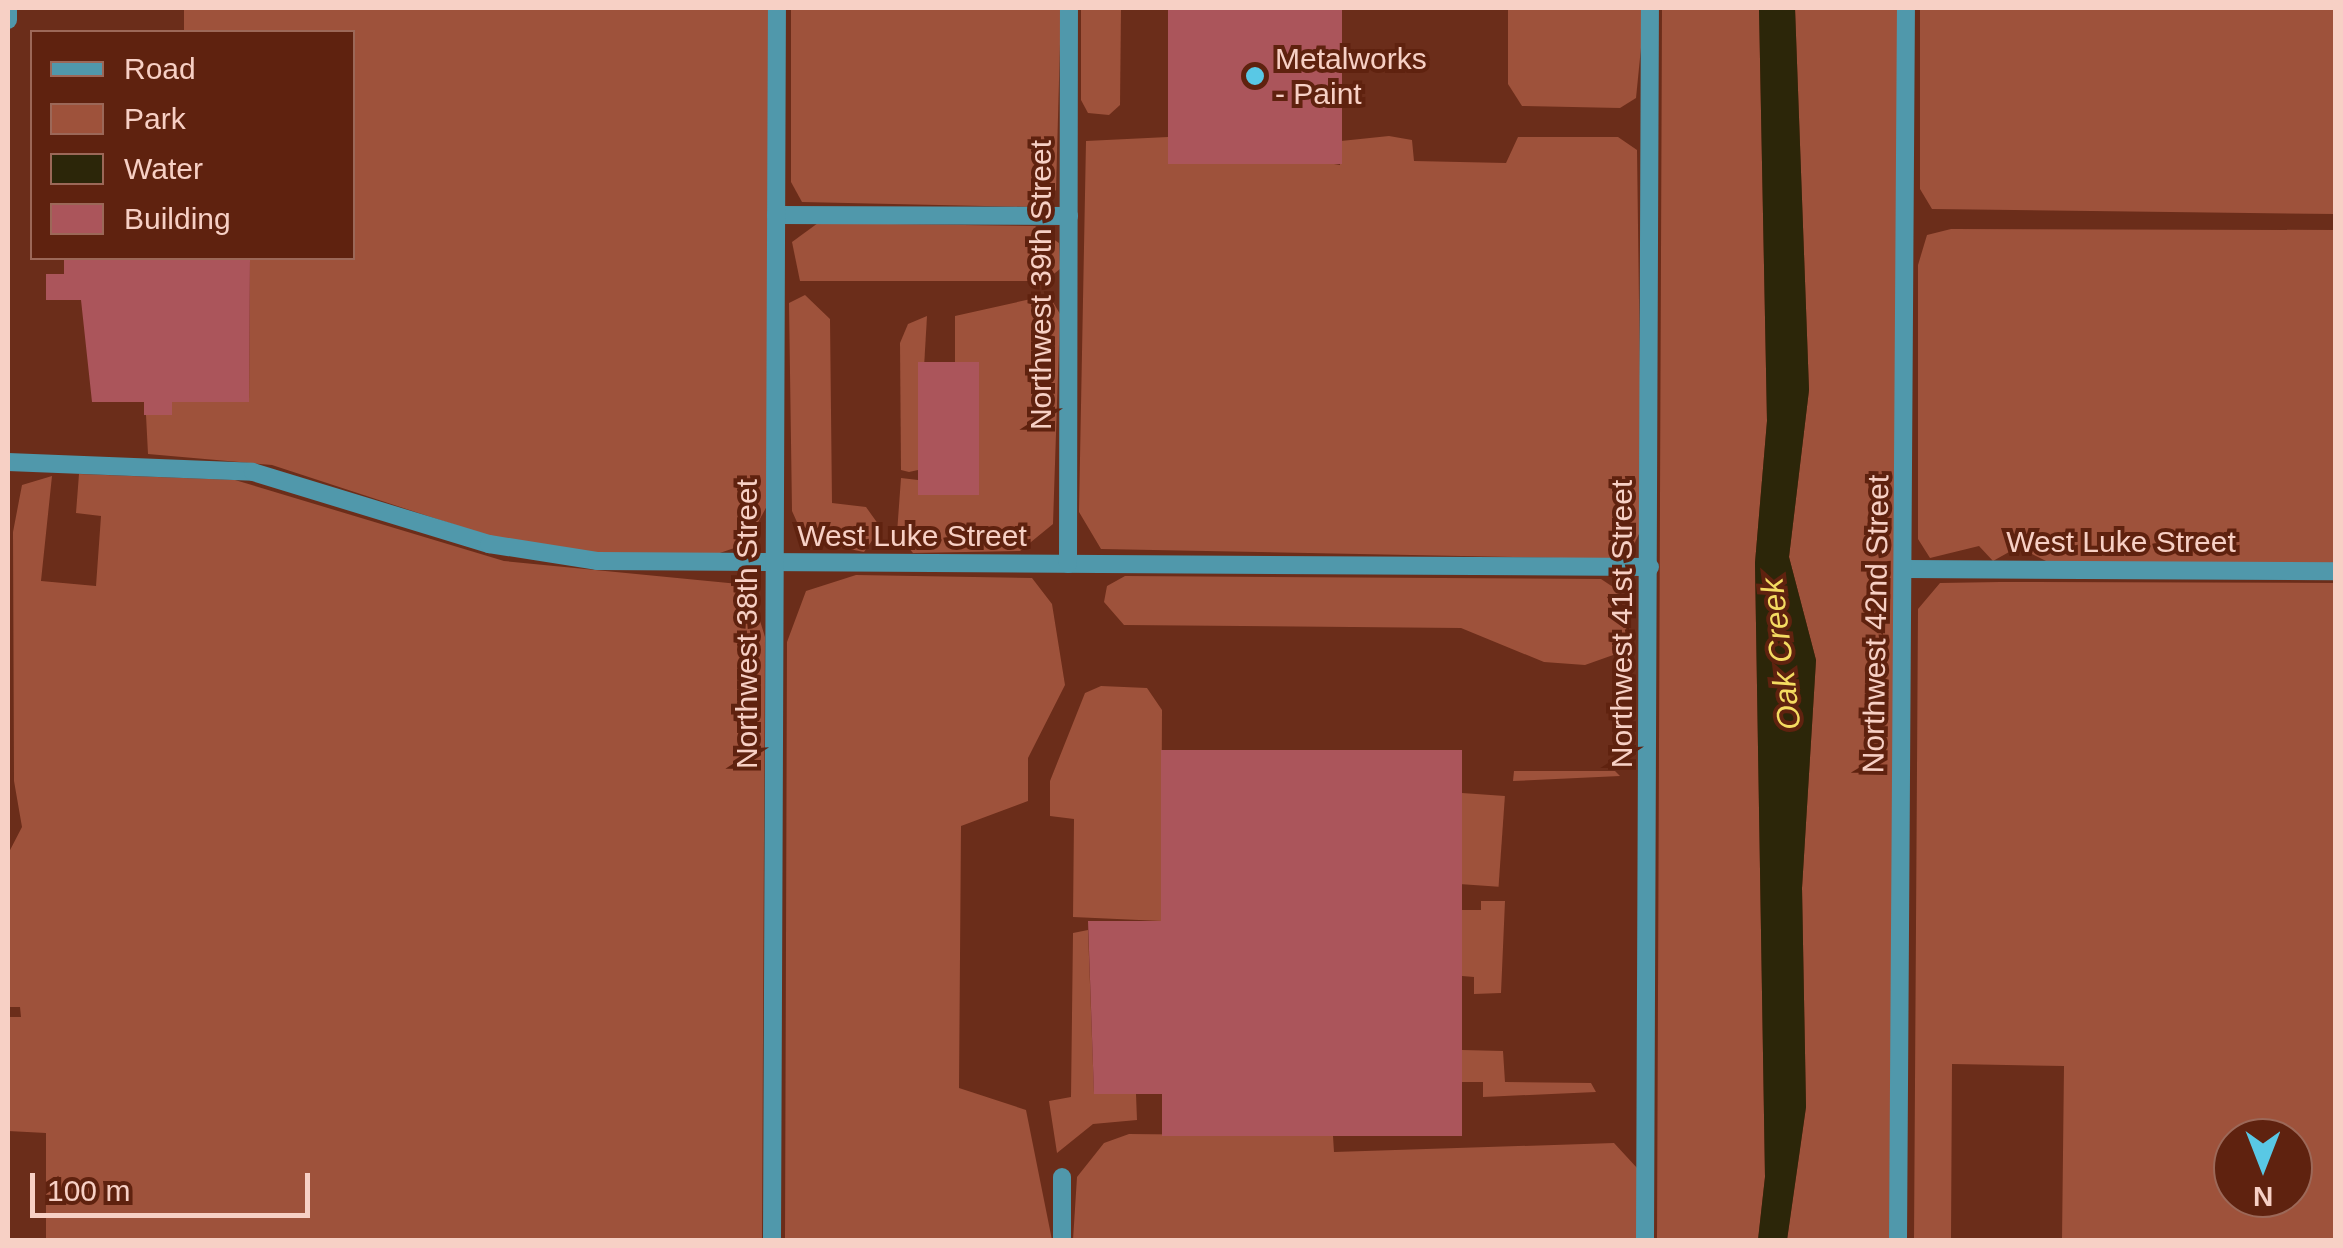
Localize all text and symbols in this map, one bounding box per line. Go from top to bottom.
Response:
legend [30,30,355,260]
place label: Metalworks - Paint [1275,41,1427,112]
text: Road [124,52,196,85]
marker: Metalworks - Paint [1244,65,1266,87]
text: Park [124,102,186,135]
street label: Northwest 39th Street [1023,140,1059,430]
text: Water [124,152,203,185]
text: Building [124,202,231,235]
street label: Northwest 42nd Street [1855,474,1897,774]
street label: Northwest 38th Street [729,479,765,769]
street label: Northwest 41st Street [1604,480,1640,768]
street label: West Luke Street [797,518,1027,554]
street label: West Luke Street [2006,524,2236,560]
water label: Oak Creek [1753,576,1809,732]
north arrow [2213,1118,2313,1218]
scale bar [35,1153,315,1215]
text: 100 m [47,1174,130,1207]
text: N [2253,1181,2273,1212]

